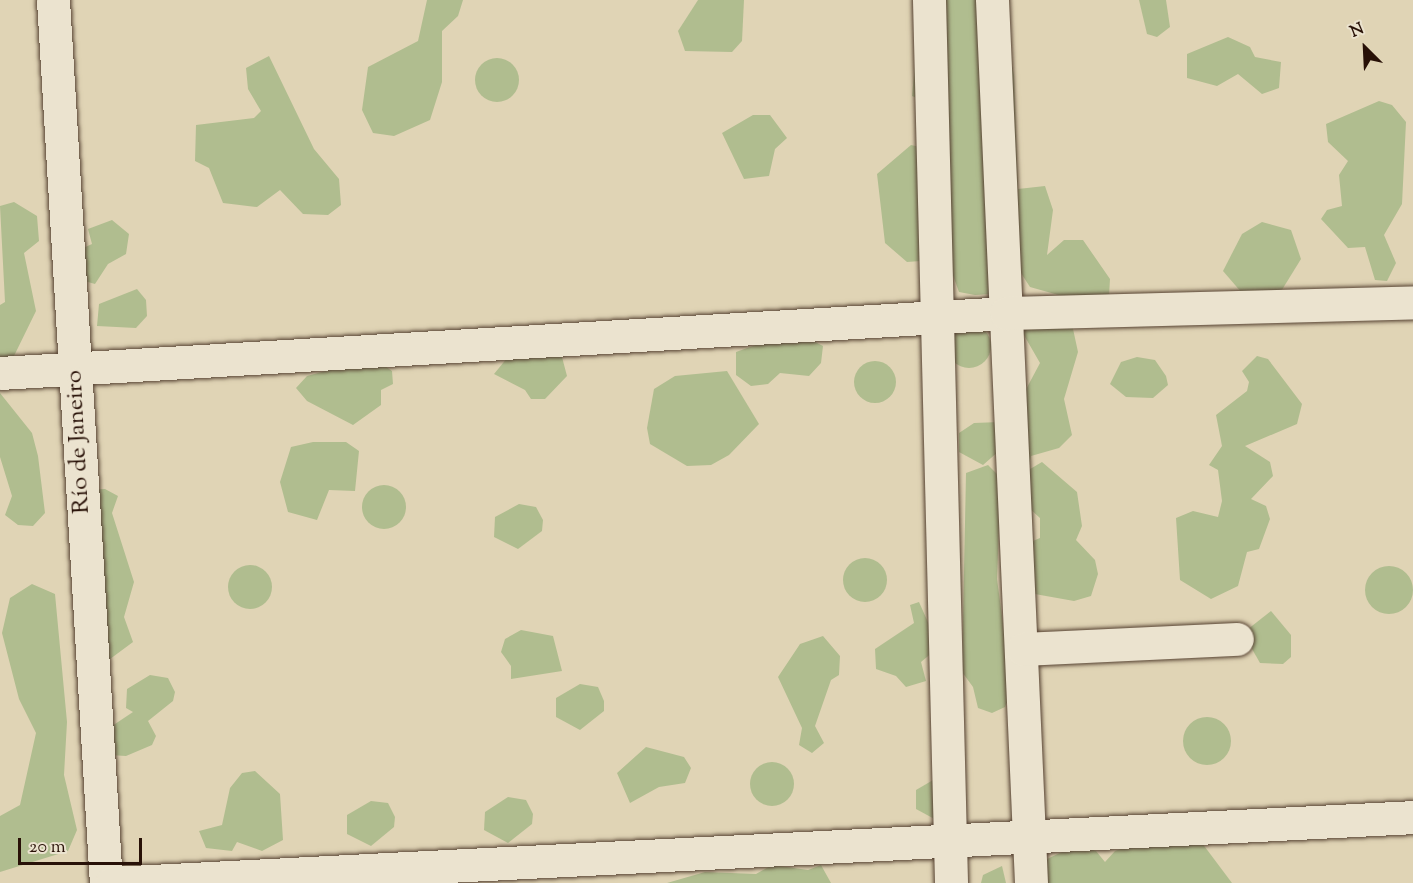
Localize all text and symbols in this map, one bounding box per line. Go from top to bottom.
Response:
north arrow [1335,18,1395,78]
text: N [1347,18,1368,44]
street label: Río de Janeiro [61,369,97,515]
scale bar [21,826,146,864]
text: 20 m [29,835,66,861]

